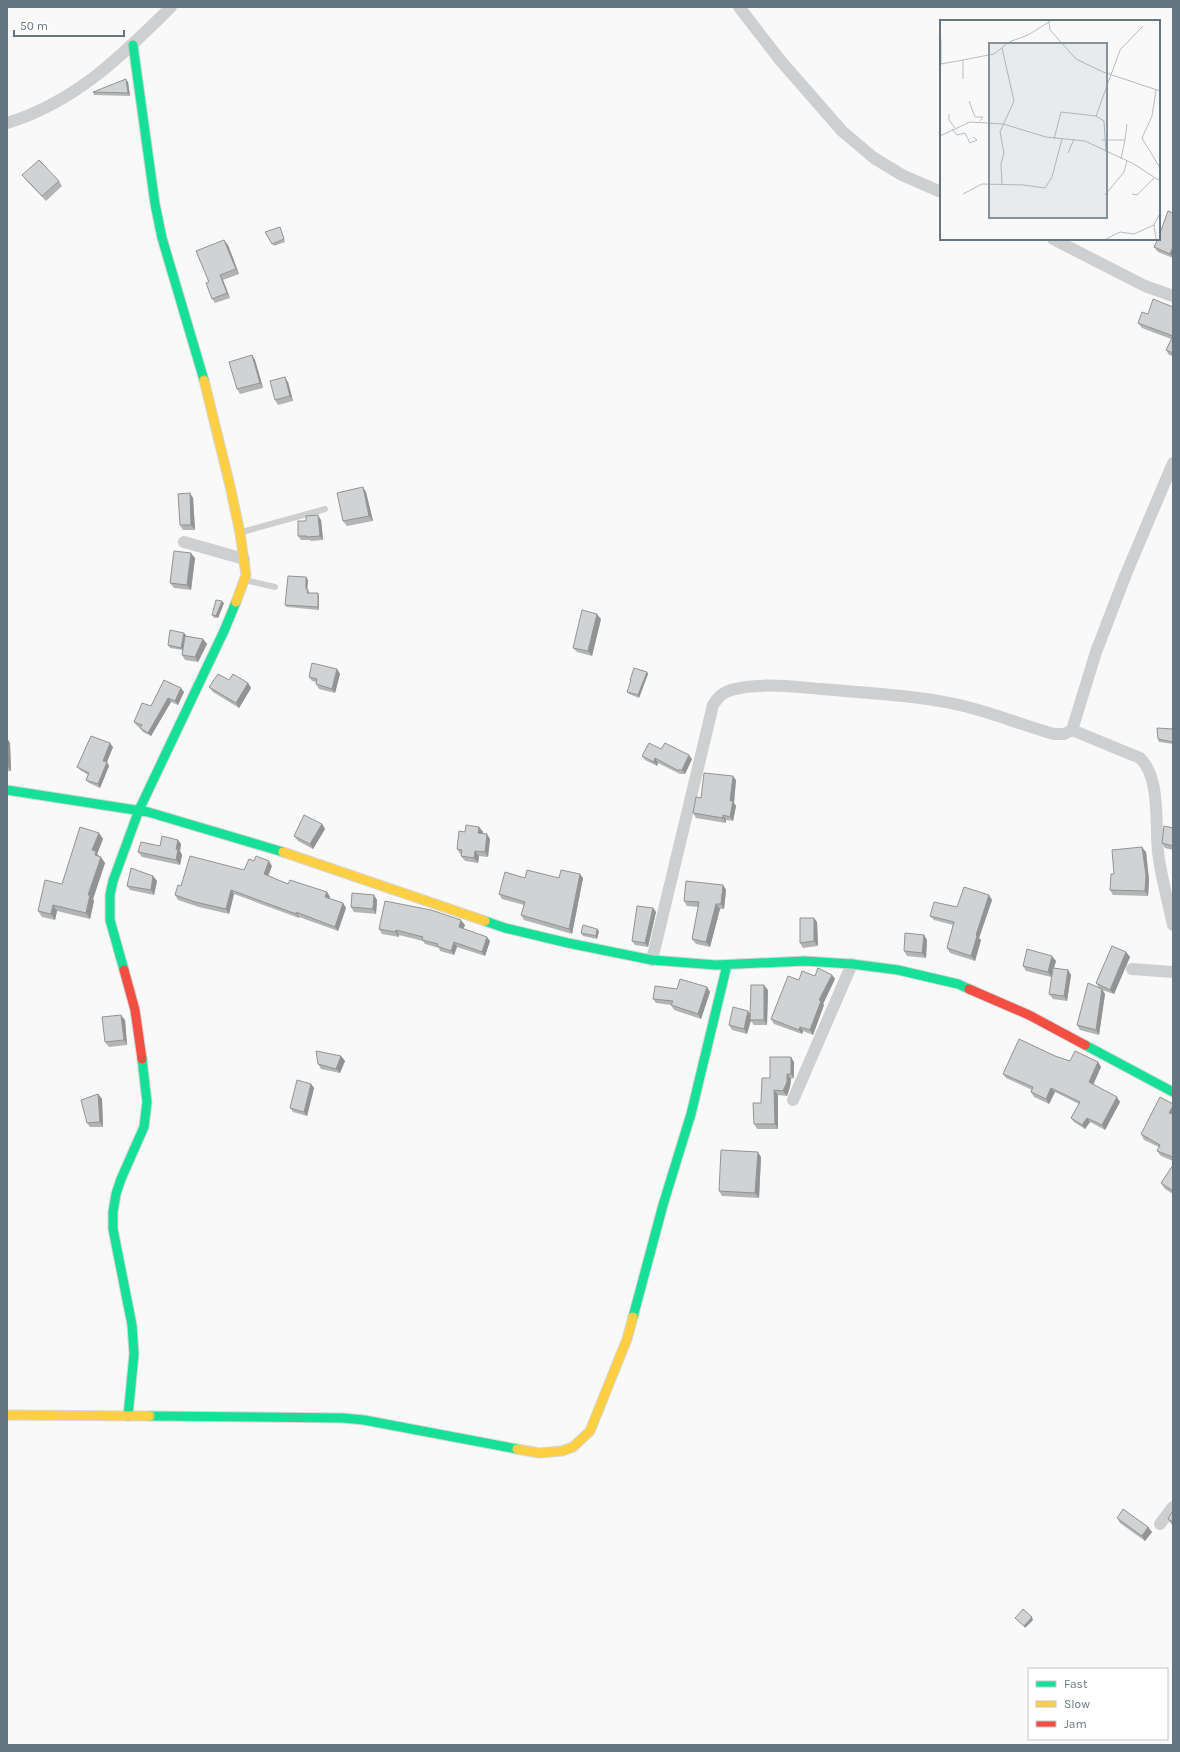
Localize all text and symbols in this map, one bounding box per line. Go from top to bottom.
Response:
scale bar [14,12,124,38]
text: 50 m [20,19,48,33]
inset map [940,20,1160,240]
legend [1028,1668,1168,1740]
text: Fast [1064,1677,1088,1691]
text: Slow [1064,1697,1090,1711]
text: Jam [1064,1717,1087,1731]

